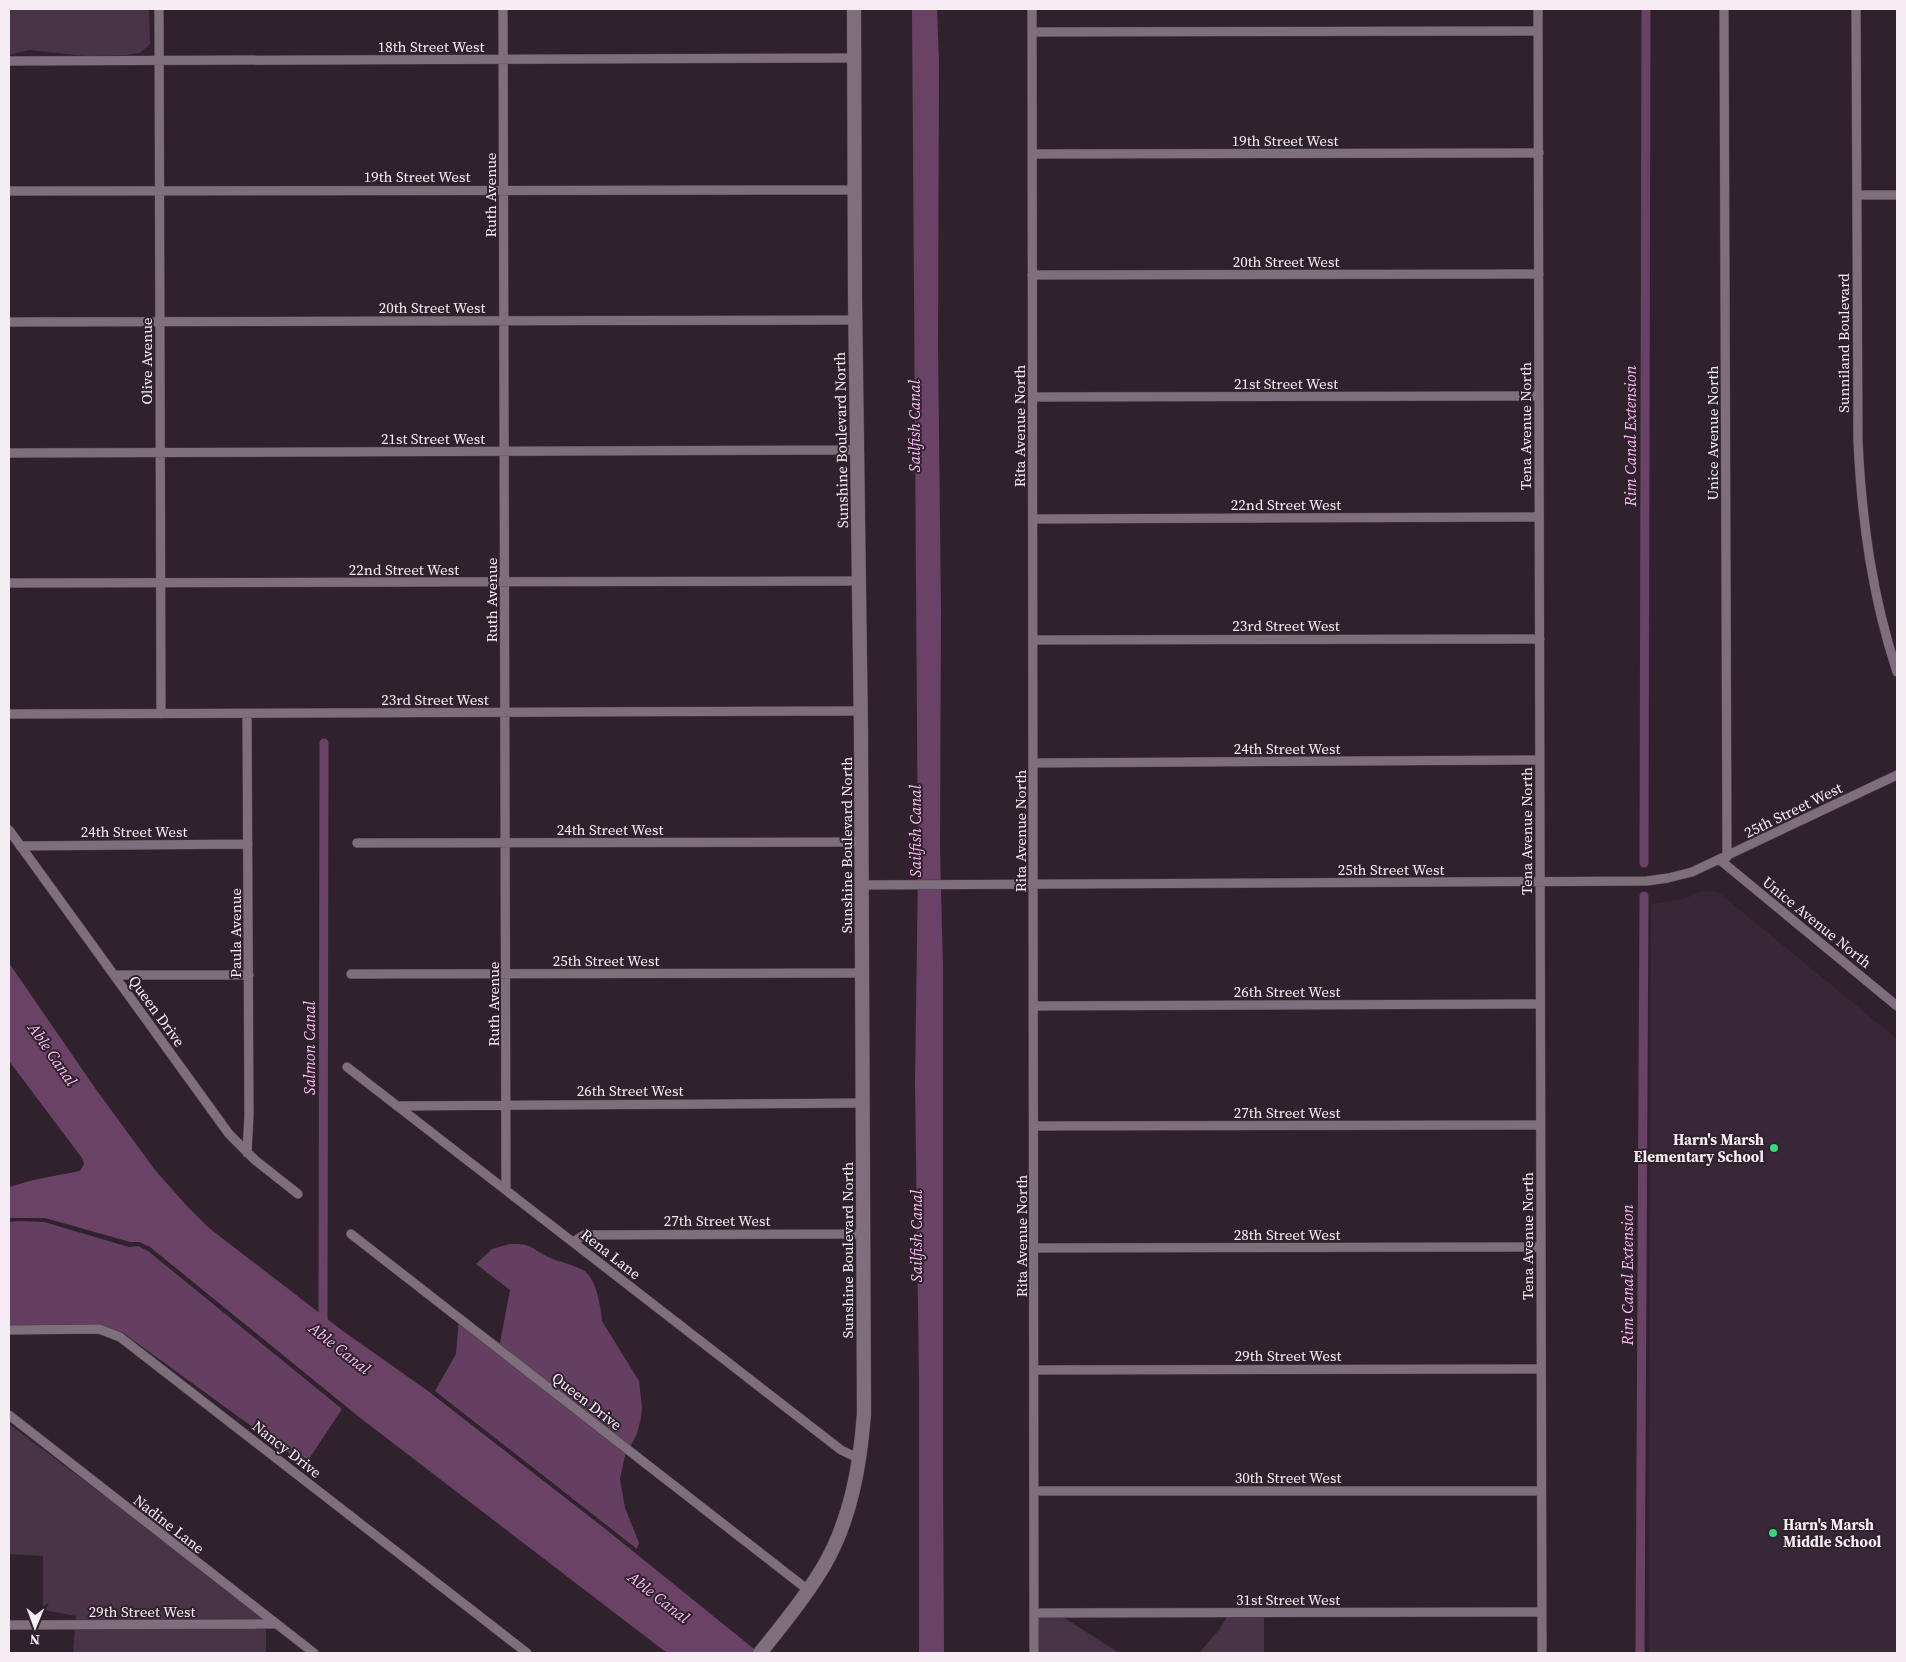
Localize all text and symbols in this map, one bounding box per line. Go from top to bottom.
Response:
street label: 18th Street West [378,36,484,57]
street label: 19th Street West [1232,130,1338,151]
street label: Ruth Avenue [480,152,501,237]
street label: 19th Street West [364,166,470,187]
street label: 20th Street West [1233,251,1339,272]
street label: Sunniland Boulevard [1833,273,1854,413]
street label: 20th Street West [379,297,485,318]
street label: Olive Avenue [136,317,157,405]
street label: Sunshine Boulevard North [829,352,853,528]
street label: Tena Avenue North [1515,362,1536,490]
street label: Rita Avenue North [1009,365,1030,487]
water label: Rim Canal Extension [1619,365,1641,508]
street label: Unice Avenue North [1702,366,1723,500]
street label: 21st Street West [1234,373,1338,394]
water label: Sailfish Canal [903,379,925,472]
street label: 21st Street West [381,428,485,449]
street label: 22nd Street West [1231,494,1341,515]
street label: Ruth Avenue [481,557,502,642]
street label: 22nd Street West [349,559,459,580]
street label: 23rd Street West [1232,615,1340,636]
street label: 23rd Street West [381,689,489,710]
street label: 24th Street West [1234,738,1340,759]
street label: Sunshine Boulevard North [836,757,857,933]
street label: Tena Avenue North [1516,767,1537,895]
street label: Rita Avenue North [1010,770,1031,892]
street label: 25th Street West [1740,777,1846,843]
water label: Sailfish Canal [904,784,926,877]
street label: 24th Street West [557,819,663,840]
street label: 24th Street West [81,821,187,842]
street label: 25th Street West [1338,859,1444,880]
street label: Unice Avenue North [1758,871,1876,973]
street label: Paula Avenue [225,888,246,978]
street label: 25th Street West [553,950,659,971]
street label: Ruth Avenue [483,961,504,1046]
street label: Queen Drive [124,971,190,1051]
street label: 26th Street West [1234,981,1340,1002]
water label: Salmon Canal [298,1000,320,1095]
water label: Able Canal [23,1017,83,1090]
street label: 26th Street West [577,1080,683,1101]
street label: 27th Street West [1234,1102,1340,1123]
place label: Harn's Marsh Elementary School [1634,1129,1764,1167]
marker: Harn's Marsh Elementary School [1768,1142,1780,1154]
street label: Sunshine Boulevard North [837,1162,858,1338]
street label: Tena Avenue North [1517,1172,1538,1300]
street label: Rita Avenue North [1011,1175,1032,1297]
water label: Sailfish Canal [905,1189,927,1282]
water label: Rim Canal Extension [1616,1204,1638,1347]
street label: 27th Street West [664,1210,770,1231]
street label: Rena Lane [577,1224,646,1284]
street label: 28th Street West [1234,1224,1340,1245]
water label: Able Canal [304,1316,376,1379]
street label: 29th Street West [1235,1345,1341,1366]
street label: Queen Drive [548,1367,627,1435]
street label: Nancy Drive [248,1415,326,1483]
street label: 30th Street West [1235,1467,1341,1488]
street label: Nadine Lane [129,1490,209,1559]
place label: Harn's Marsh Middle School [1783,1514,1882,1552]
marker: Harn's Marsh Middle School [1767,1527,1779,1539]
water label: Able Canal [623,1565,695,1628]
street label: 31st Street West [1236,1589,1340,1610]
street label: 29th Street West [89,1601,195,1622]
north arrow [10,1602,60,1652]
text: N [29,1630,40,1650]

